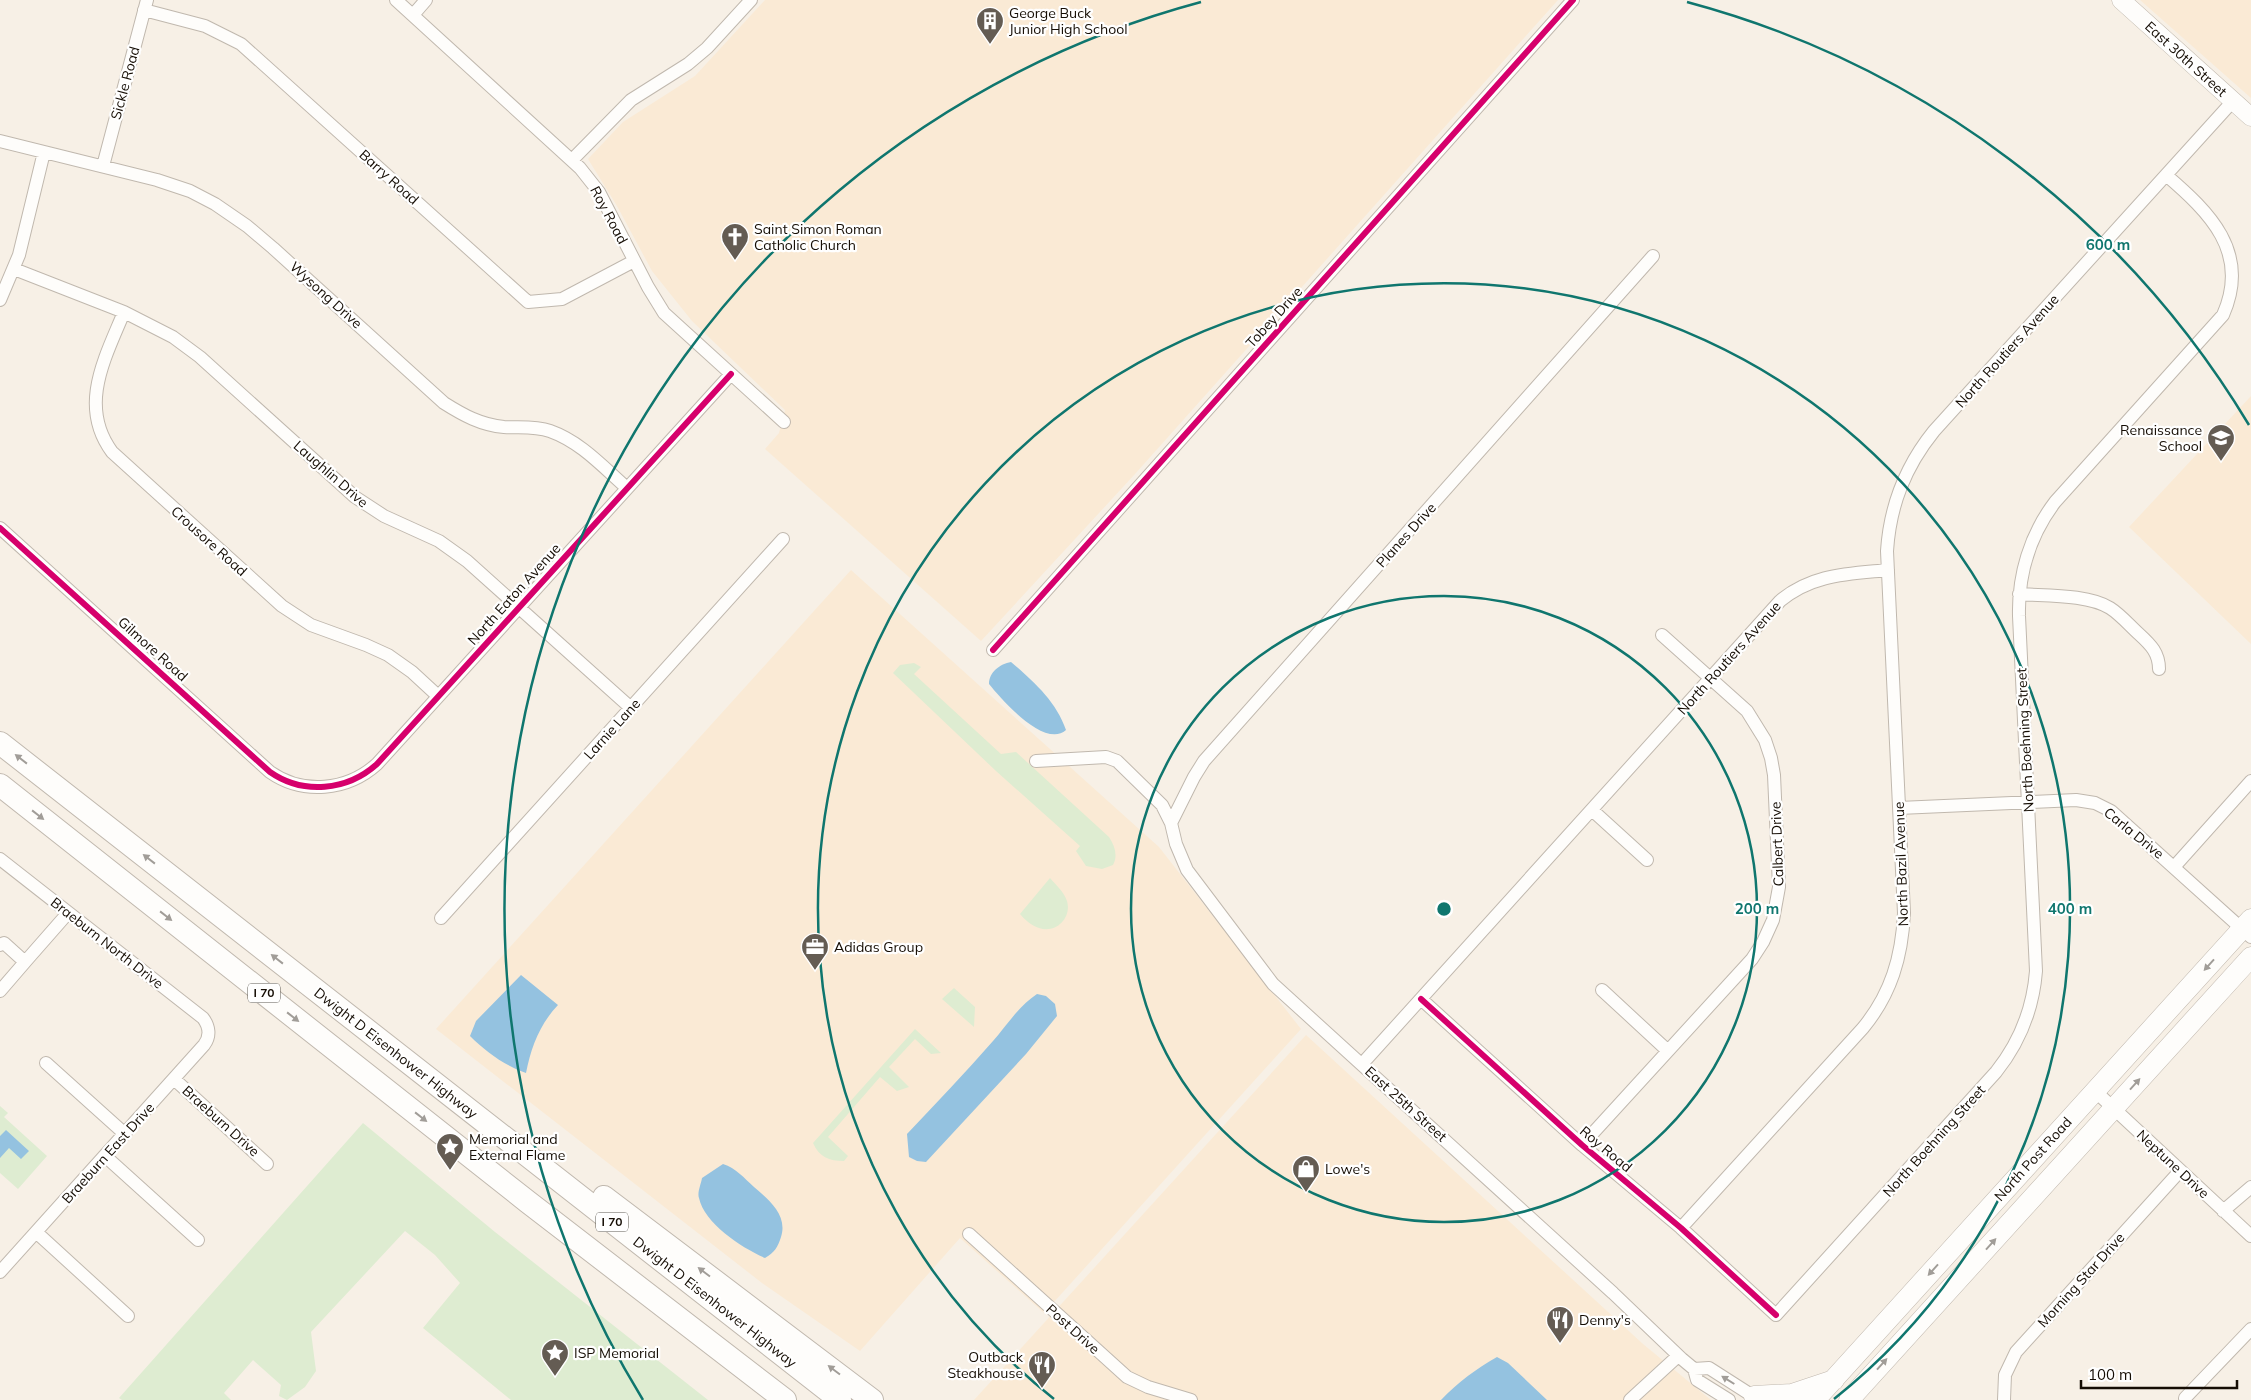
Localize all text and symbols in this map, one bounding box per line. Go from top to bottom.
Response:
place label: George Buck Junior High School [1009,4,1127,38]
building icon: George Buck Junior High School [975,6,1005,45]
street label: East 30th Street [2141,17,2231,101]
street label: Sickle Road [107,44,143,122]
street label: Barry Road [356,146,422,208]
street label: Roy Road [586,183,632,247]
place label: Saint Simon Roman Catholic Church [754,220,882,254]
church icon: Saint Simon Roman Catholic Church [720,222,750,261]
text: 600 m [2086,235,2130,254]
street label: Wysong Drive [286,258,366,332]
street label: Tobey Drive [1242,283,1306,351]
street label: North Routiers Avenue [1951,291,2063,411]
place label: Renaissance School [2120,421,2202,455]
school or university icon: Renaissance School [2206,423,2236,462]
street label: Laughlin Drive [290,437,372,511]
street label: Planes Drive [1372,499,1440,571]
street label: Crousore Road [167,502,251,580]
street label: North Eaton Avenue [464,539,564,649]
street label: North Routiers Avenue [1673,598,1785,718]
street label: Gilmore Road [114,613,192,685]
street label: North Boehning Street [2012,667,2038,813]
street label: Larnie Lane [580,695,644,763]
one-way arrow [14,754,28,764]
street label: Calbert Drive [1767,801,1787,887]
street label: North Bazil Avenue [1890,801,1912,927]
street label: Carla Drive [2100,803,2168,863]
one-way arrow [31,810,44,821]
one-way arrow [143,854,156,865]
street label: Braeburn North Drive [47,893,167,993]
text: 200 m [1735,899,1779,918]
text: 400 m [2048,899,2092,918]
centre of rings [1435,900,1453,918]
one-way arrow [159,910,172,921]
office icon: Adidas Group [800,932,830,971]
place label: Adidas Group [834,938,923,956]
one-way arrow [271,954,284,965]
one-way arrow [2203,959,2215,971]
road number: I 70 [248,984,280,1002]
street label: Dwight D Eisenhower Highway [311,984,482,1123]
one-way arrow [286,1011,299,1022]
street label: East 25th Street [1361,1062,1451,1146]
one-way arrow [2130,1078,2141,1091]
street label: North Boehning Street [1879,1081,1989,1201]
street label: Braeburn Drive [179,1082,263,1160]
street label: Braeburn East Drive [58,1099,158,1207]
one-way arrow [414,1112,427,1123]
street label: North Post Road [1990,1113,2076,1205]
street label: Roy Road [1576,1122,1636,1176]
street label: Neptune Drive [2133,1126,2213,1202]
place label: Memorial and External Flame [469,1130,565,1164]
place icon: Memorial and External Flame [435,1132,465,1171]
shop icon: Lowe's [1291,1154,1321,1193]
place label: Lowe's [1325,1160,1370,1178]
road number: I 70 [596,1212,628,1232]
street label: Morning Star Drive [2034,1229,2128,1331]
street label: Dwight D Eisenhower Highway [630,1233,801,1372]
one-way arrow [1985,1238,1997,1250]
one-way arrow [1927,1263,1939,1275]
one-way arrow [697,1267,711,1277]
street label: Post Drive [1042,1300,1104,1358]
restaurant icon: Denny's [1545,1305,1575,1344]
place label: Denny's [1579,1311,1631,1329]
place icon: ISP Memorial [540,1338,570,1377]
place label: ISP Memorial [574,1344,659,1362]
place label: Outback Steakhouse [947,1348,1024,1382]
restaurant icon: Outback Steakhouse [1027,1350,1057,1389]
one-way arrow [1876,1358,1888,1370]
scale bar [2081,1358,2237,1390]
one-way arrow [828,1365,841,1376]
text: 100 m [2088,1365,2132,1384]
one-way arrow [1722,1376,1735,1385]

